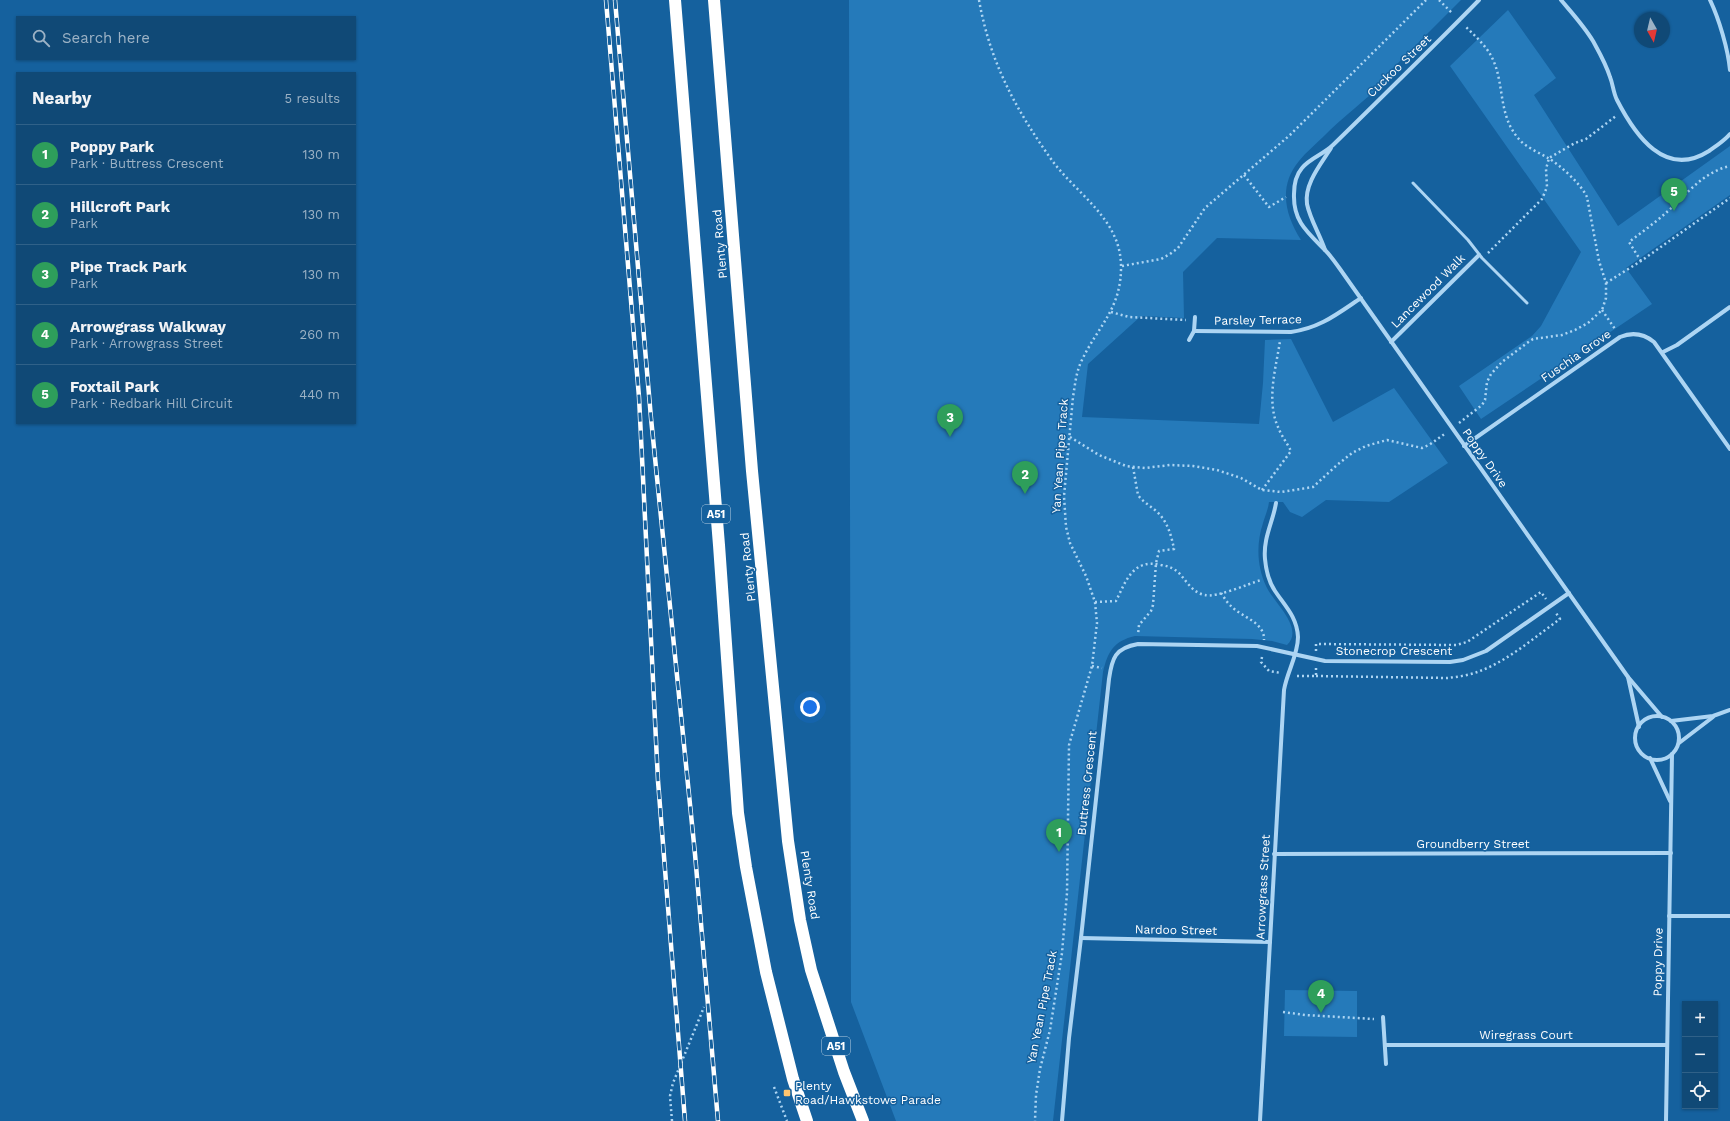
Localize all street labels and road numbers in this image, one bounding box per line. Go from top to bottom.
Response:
street label: Cuckoo Street [1364,32,1434,100]
street label: Plenty Road [710,209,730,279]
street label: Lancewood Walk [1388,251,1468,331]
street label: Parsley Terrace [1214,312,1302,328]
street label: Fuschia Grove [1538,327,1614,385]
street label: Yan Yean Pipe Track [1049,398,1071,514]
street label: Poppy Drive [1459,426,1511,490]
road number: A51 [702,505,730,523]
street label: Plenty Road [737,532,759,602]
street label: Stonecrop Crescent [1336,644,1452,658]
street label: Buttress Crescent [1075,730,1099,836]
street label: Arrowgrass Street [1253,834,1273,940]
street label: Groundberry Street [1416,837,1530,851]
street label: Plenty Road [798,850,822,920]
street label: Nardoo Street [1135,922,1217,938]
street label: Poppy Drive [1650,927,1666,997]
street label: Yan Yean Pipe Track [1024,949,1060,1065]
street label: Wiregrass Court [1479,1028,1573,1042]
road number: A51 [822,1037,850,1055]

